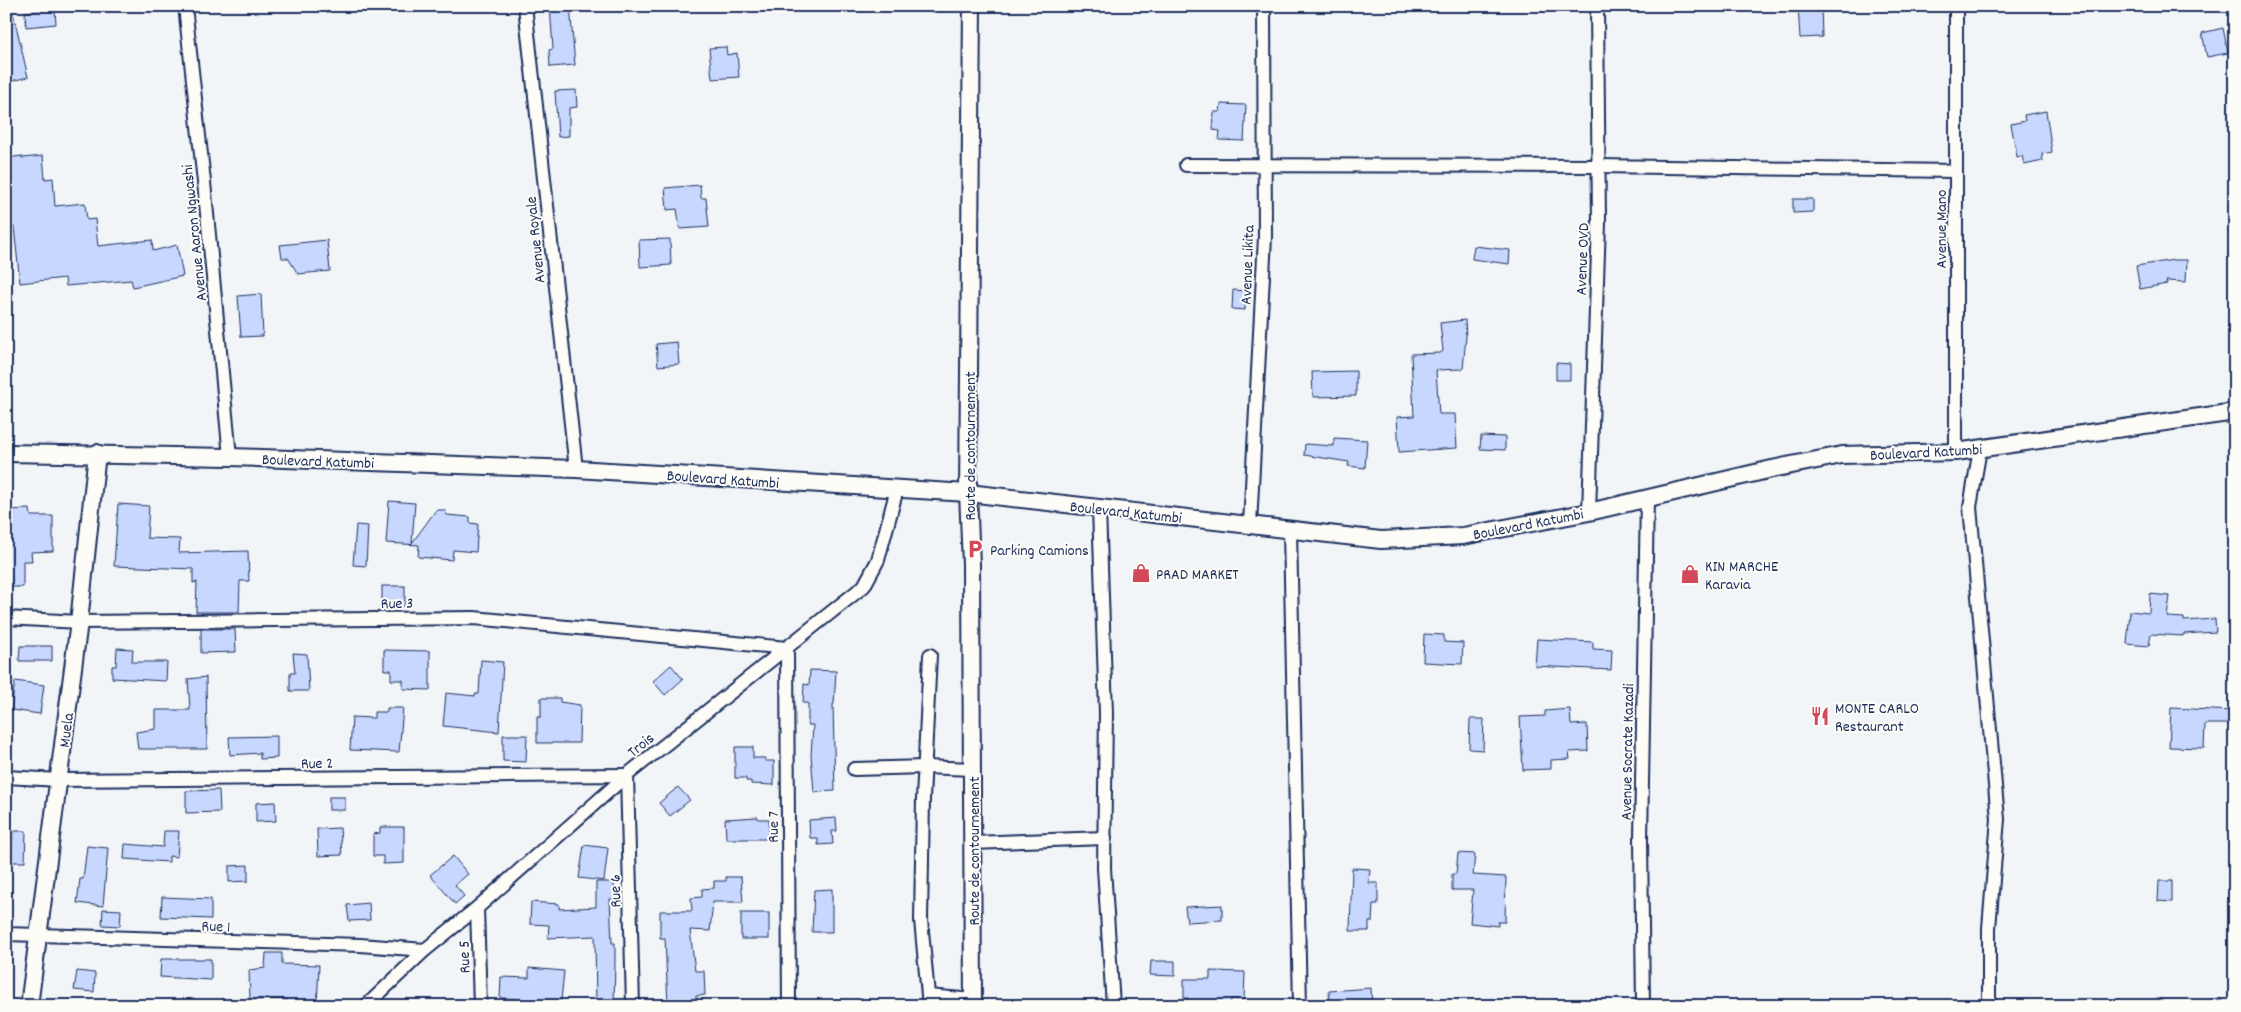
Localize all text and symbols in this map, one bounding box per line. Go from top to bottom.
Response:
street label: Avenue Aaron Ngwashi [177,163,214,302]
street label: Avenue Mano [1931,190,1954,268]
street label: Avenue Royale [520,195,552,284]
street label: Avenue OVD [1571,222,1596,296]
street label: Avenue Likita [1236,224,1261,305]
street label: Route de contournement [960,371,983,521]
street label: Boulevard Katumbi [1869,439,1983,468]
street label: Boulevard Katumbi [261,449,374,476]
street label: Boulevard Katumbi [666,465,780,496]
street label: Boulevard Katumbi [1069,496,1183,531]
street label: Boulevard Katumbi [1471,503,1586,547]
parking icon: Parking Camions [964,538,986,560]
place label: Parking Camions [990,540,1089,563]
place label: KIN MARCHE Karavia [1705,556,1779,597]
shop icon: PRAD MARKET [1130,562,1152,584]
shop icon: KIN MARCHE Karavia [1679,563,1701,585]
place label: PRAD MARKET [1156,564,1239,587]
street label: Rue 3 [381,593,413,616]
street label: Avenue Socrate Kazadi [1616,683,1641,821]
place label: MONTE CARLO Restaurant [1835,698,1919,739]
restaurant icon: MONTE CARLO Restaurant [1809,705,1831,727]
street label: Muela [54,711,81,749]
street label: Trois [623,728,660,764]
street label: Rue 2 [301,753,333,776]
street label: Route de contournement [964,776,987,926]
street label: Rue 7 [763,811,786,843]
street label: Rue 6 [605,874,628,908]
street label: Rue 1 [201,916,231,939]
street label: Rue 5 [453,940,478,974]

